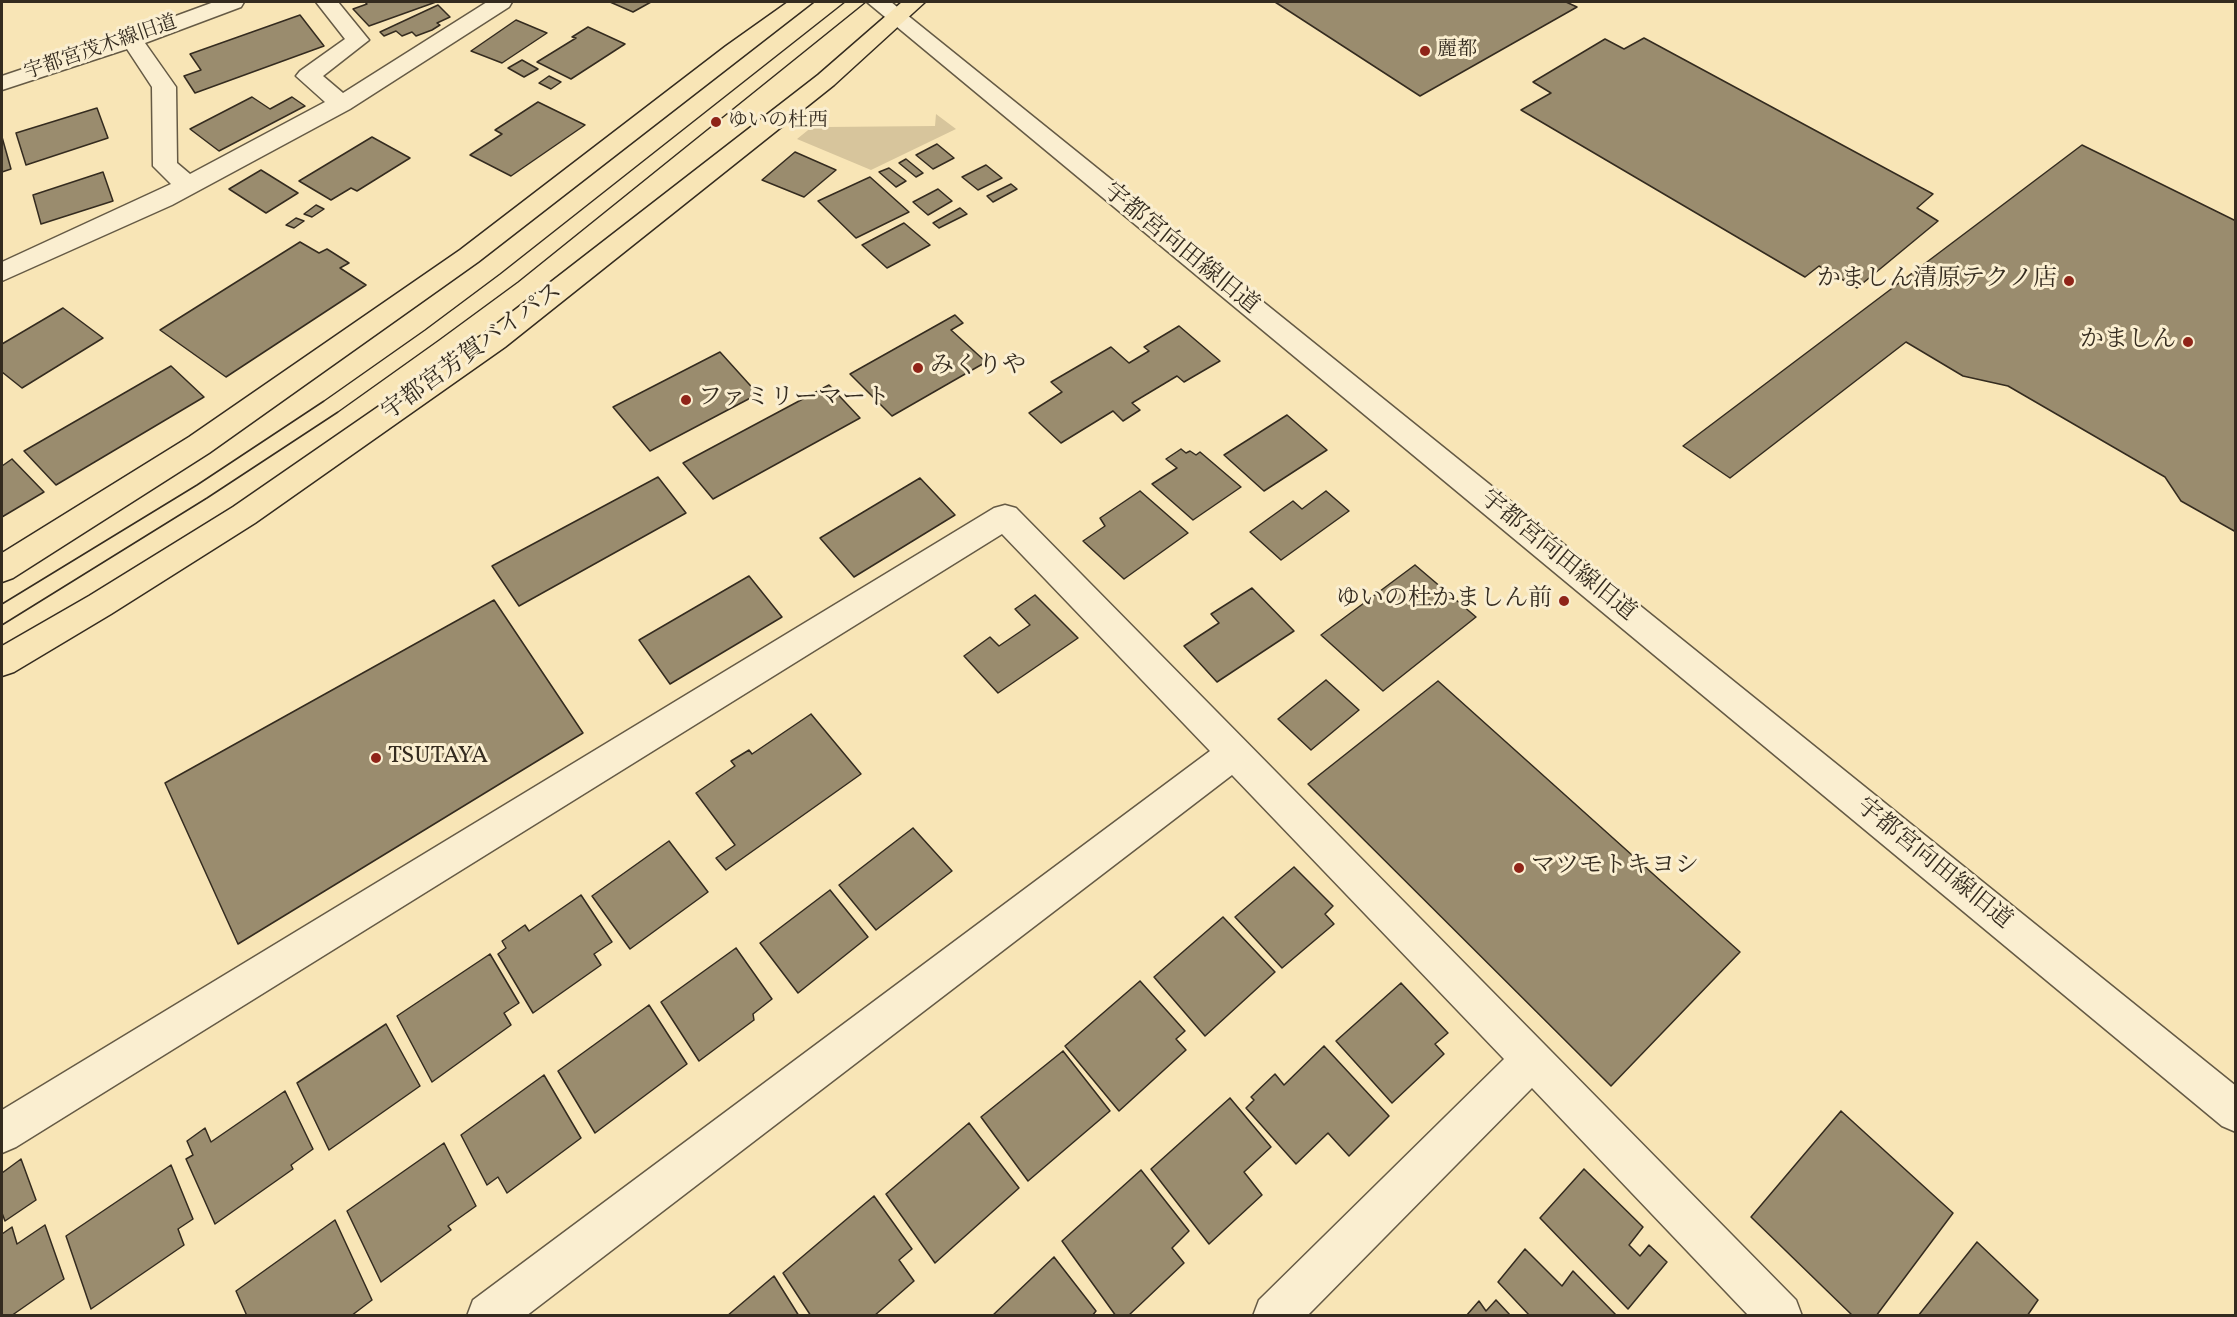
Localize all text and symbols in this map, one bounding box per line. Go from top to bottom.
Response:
street label: 宇都宮茂木線旧道 [21,12,181,86]
place label: 麗都 [1437,39,1477,63]
marker: 麗都 [1418,44,1432,58]
place label: ゆいの杜西 [728,110,828,134]
marker: ゆいの杜西 [709,115,723,129]
street label: 宇都宮向田線旧道 [1096,178,1264,322]
place label: かましん清原テクノ店 [1817,267,2057,295]
marker: かましん清原テクノ店 [2062,274,2076,288]
street label: 宇都宮芳賀バイパス [377,278,569,428]
place label: かましん [2080,328,2176,356]
marker: かましん [2181,335,2195,349]
place label: みくりや [930,354,1026,382]
marker: みくりや [911,361,925,375]
place label: ファミリーマート [698,386,890,414]
marker: ファミリーマート [679,393,693,407]
street label: 宇都宮向田線旧道 [1473,485,1641,629]
place label: ゆいの杜かましん前 [1336,587,1552,615]
marker: ゆいの杜かましん前 [1557,594,1571,608]
place label: TSUTAYA [388,744,488,772]
marker: TSUTAYA [369,751,383,765]
street label: 宇都宮向田線旧道 [1849,793,2017,937]
place label: マツモトキヨシ [1531,854,1699,882]
marker: マツモトキヨシ [1512,861,1526,875]

